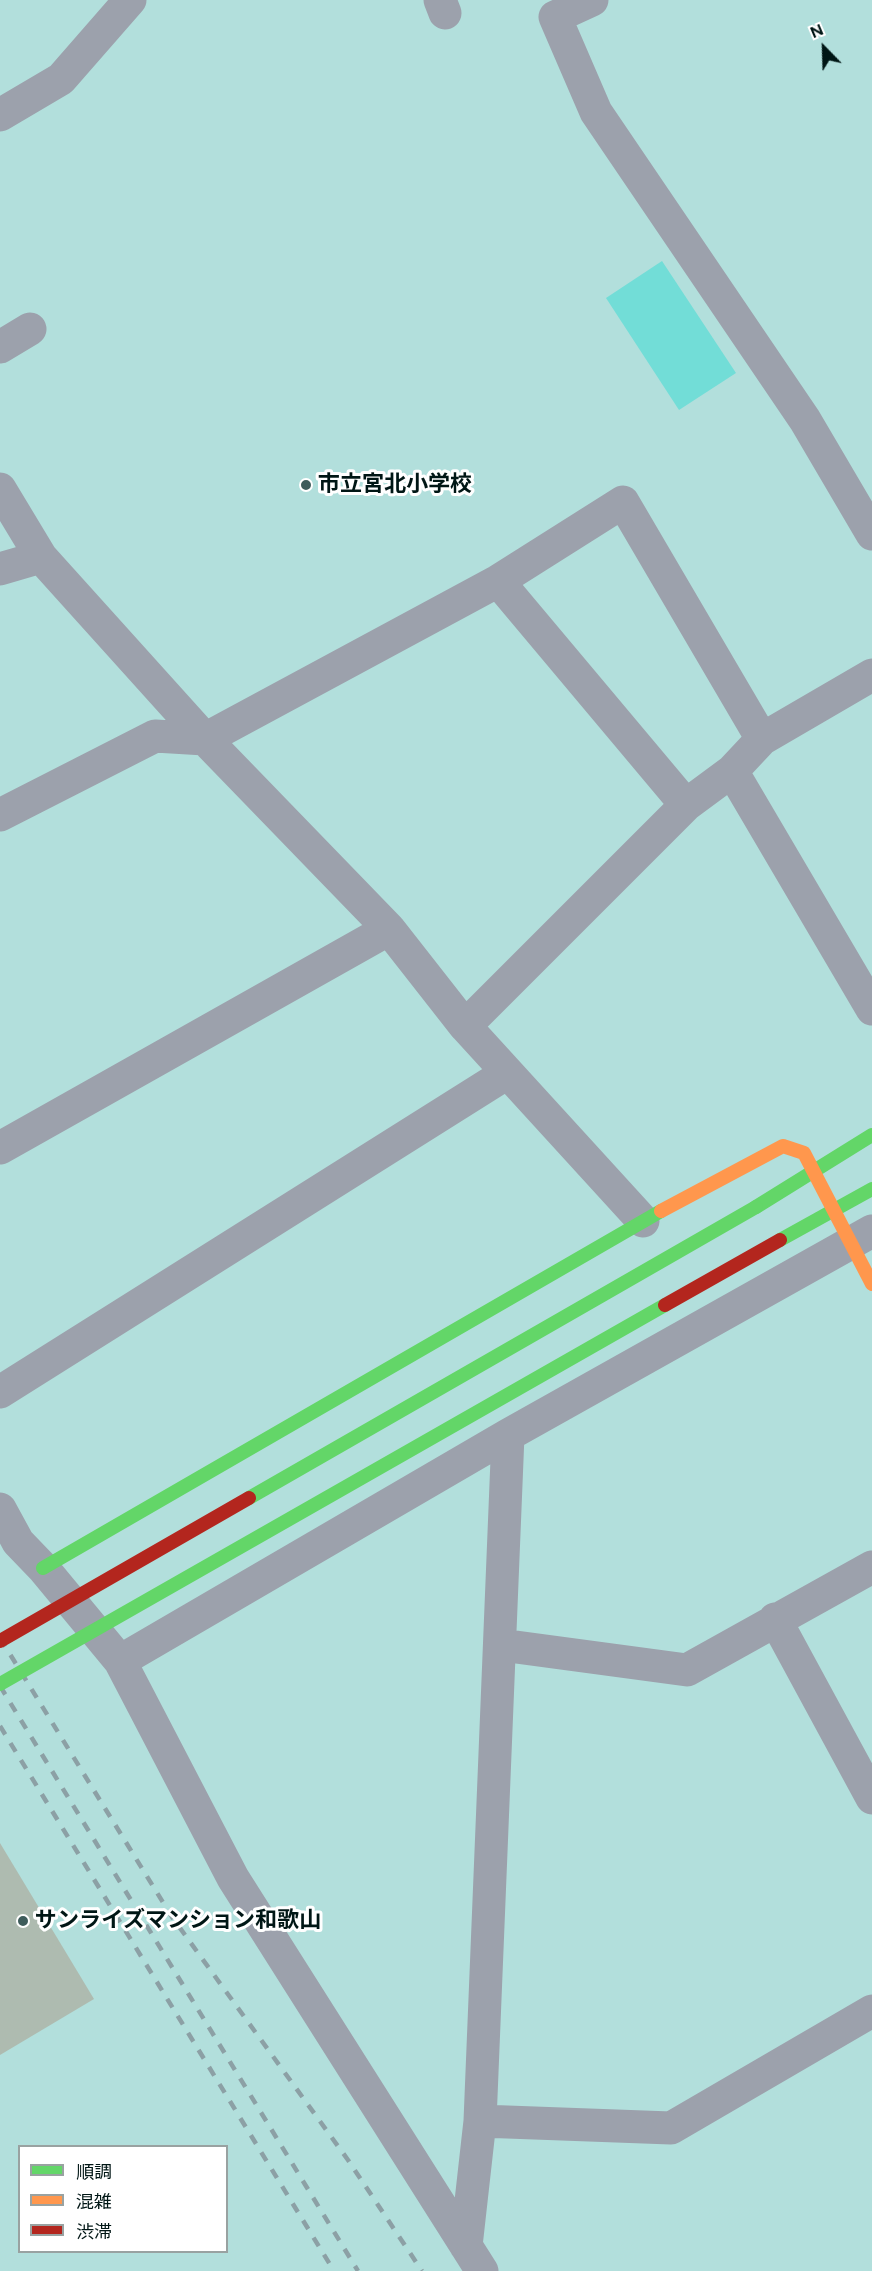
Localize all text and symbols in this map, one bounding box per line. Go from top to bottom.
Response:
north arrow [794,18,854,78]
text: N [807,20,826,42]
place label: 市立宮北小学校 [318,472,472,498]
marker: 市立宮北小学校 [299,478,313,492]
place label: サンライズマンション和歌山 [35,1908,321,1934]
marker: サンライズマンション和歌山 [16,1914,30,1928]
legend [18,2145,228,2253]
text: 順調 [76,2161,112,2183]
text: 混雑 [76,2191,112,2213]
text: 渋滞 [76,2221,112,2243]

